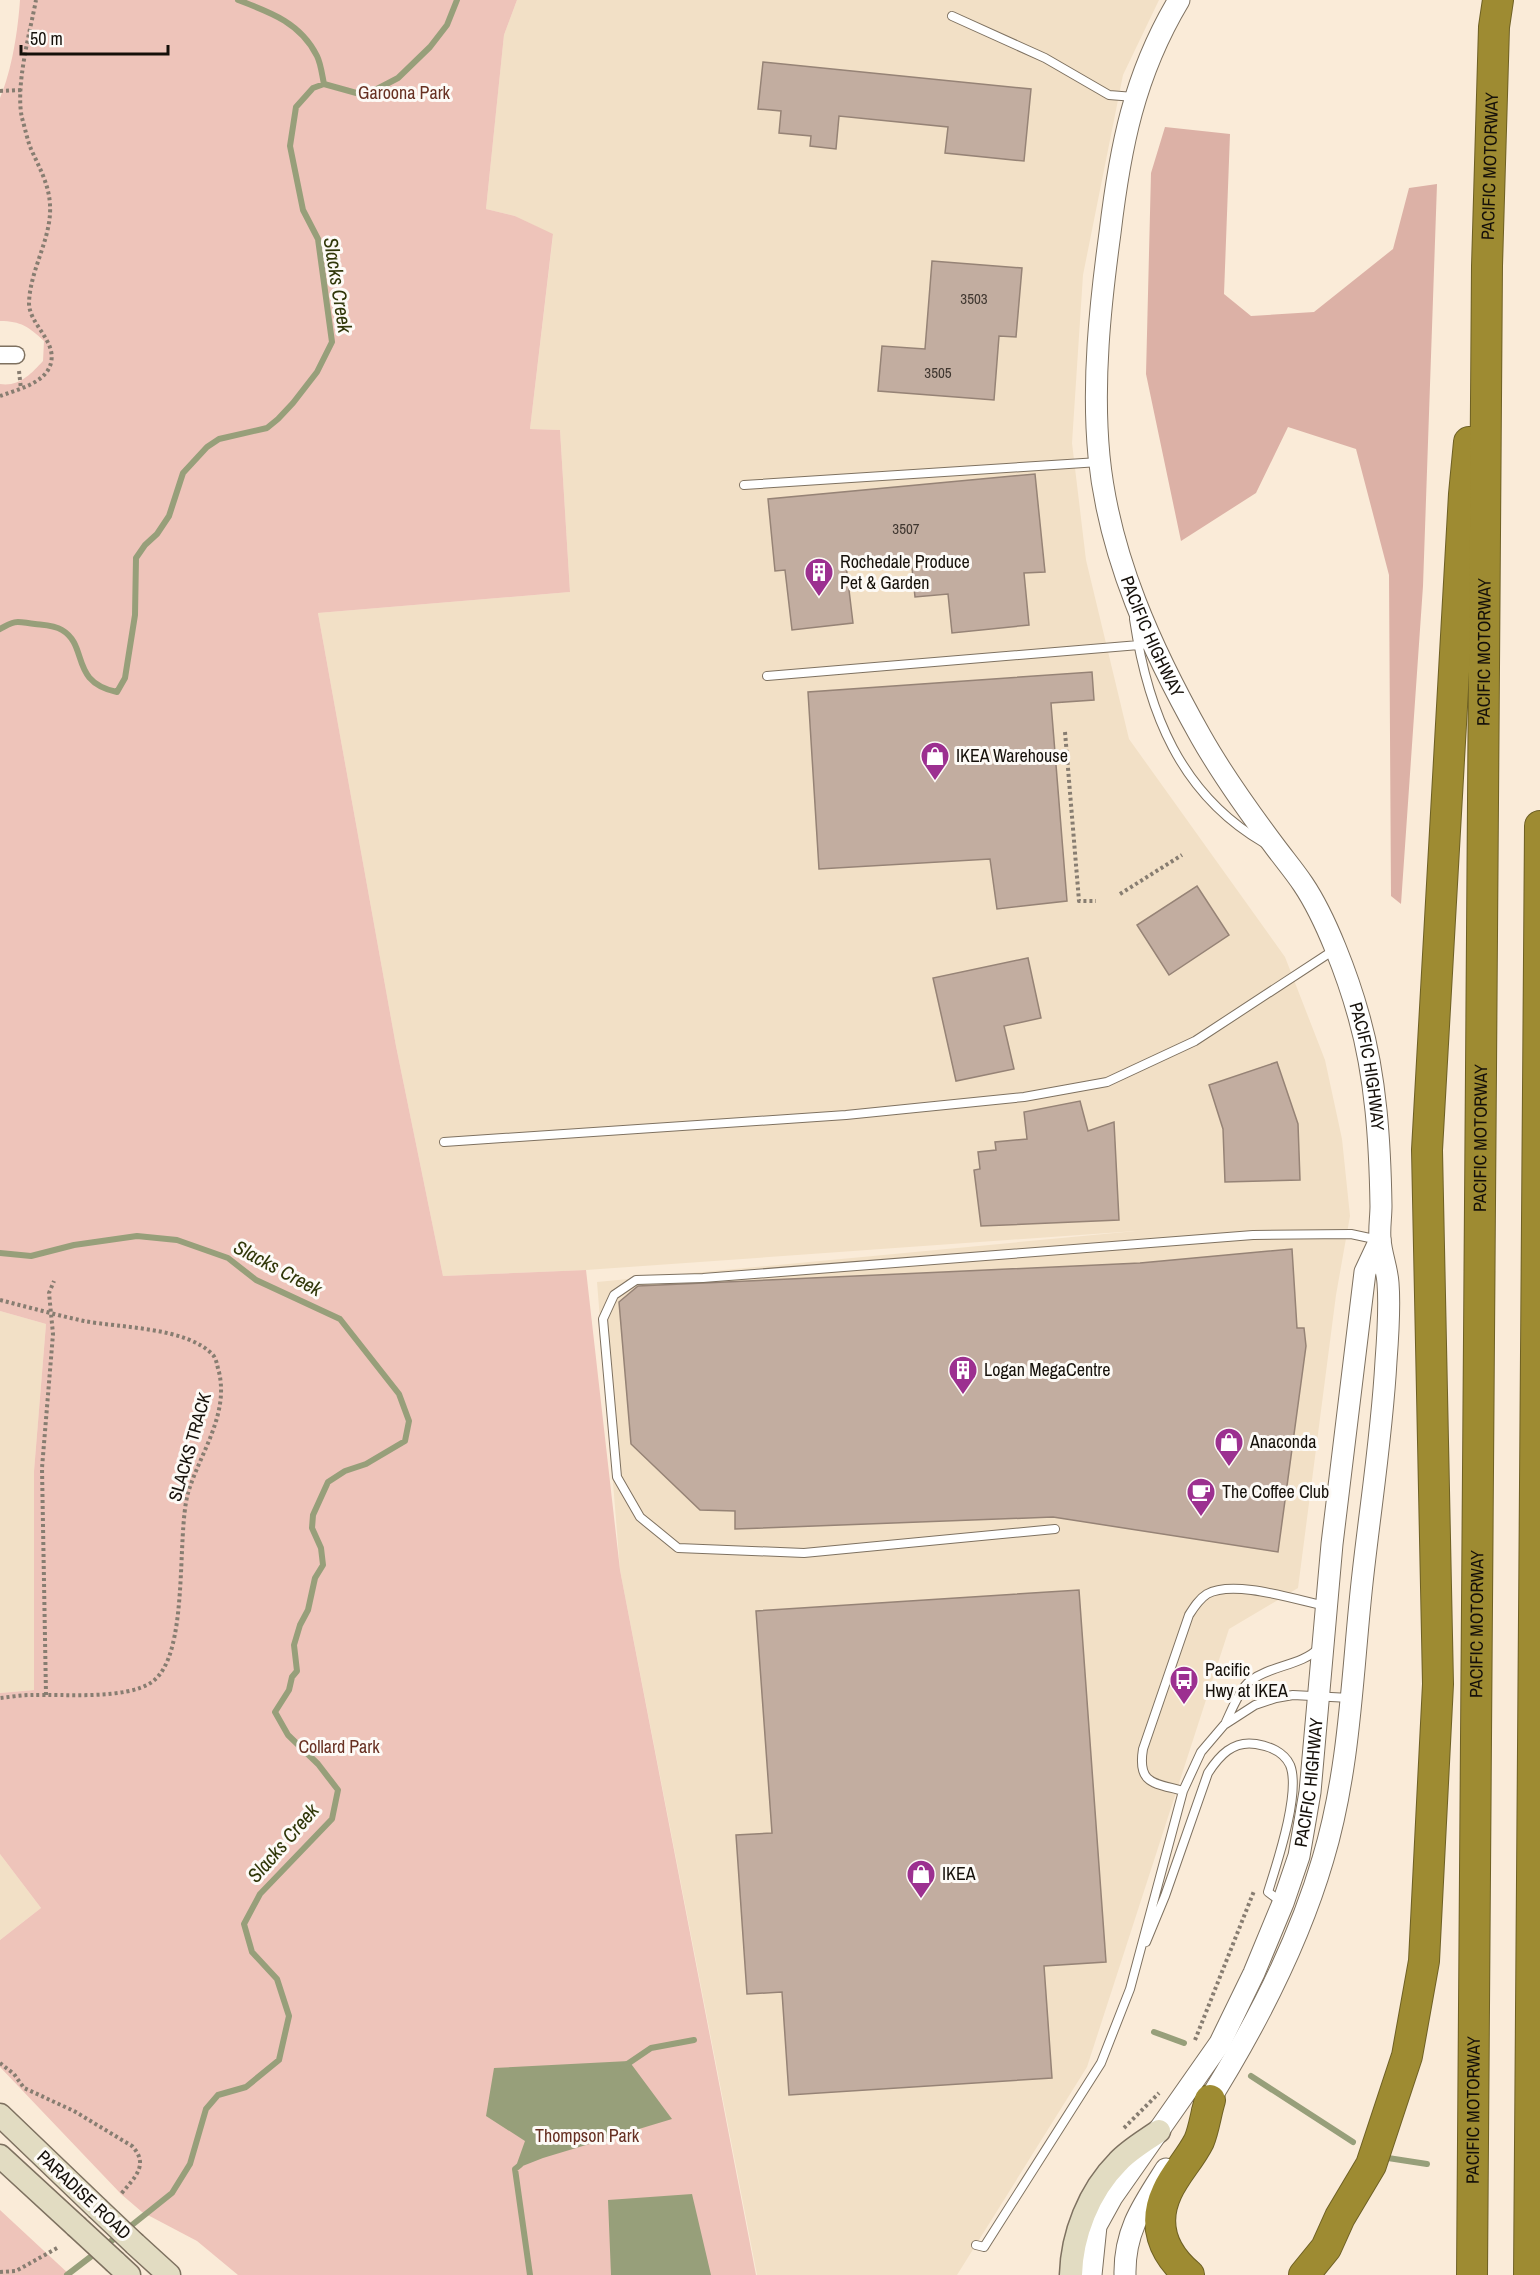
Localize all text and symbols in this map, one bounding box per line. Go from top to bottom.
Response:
scale bar [21,18,168,56]
text: 50 m [30,26,63,51]
park label: Garoona Park [358,80,451,105]
street label: PACIFIC MOTORWAY [1475,92,1504,240]
water label: Slacks Creek [318,235,360,336]
house number: 3503 [960,288,988,309]
house number: 3505 [924,362,952,383]
house number: 3507 [892,518,920,539]
place label: Rochedale Produce Pet & Garden [840,549,970,595]
building icon: Rochedale Produce Pet & Garden [803,556,835,598]
street label: PACIFIC HIGHWAY [1115,572,1190,702]
street label: PACIFIC MOTORWAY [1471,578,1497,726]
shop icon: IKEA Warehouse [919,740,951,782]
place label: IKEA Warehouse [956,743,1068,768]
street label: PACIFIC HIGHWAY [1343,999,1391,1132]
street label: PACIFIC MOTORWAY [1467,1064,1493,1212]
water label: Slacks Creek [229,1233,328,1303]
building icon: Logan MegaCentre [947,1354,979,1396]
place label: Logan MegaCentre [984,1357,1110,1382]
street label: SLACKS TRACK [162,1389,217,1504]
shop icon: Anaconda [1213,1426,1245,1468]
place label: Anaconda [1249,1429,1316,1454]
cafe icon: The Coffee Club [1185,1476,1217,1518]
place label: The Coffee Club [1222,1479,1329,1504]
street label: PACIFIC MOTORWAY [1463,1550,1489,1698]
place label: Pacific Hwy at IKEA [1205,1657,1288,1703]
bus stop icon: Pacific Hwy at IKEA [1168,1664,1200,1706]
street label: PACIFIC HIGHWAY [1288,1717,1329,1849]
park label: Collard Park [298,1734,380,1759]
water label: Slacks Creek [241,1797,325,1888]
shop icon: IKEA [905,1858,937,1900]
place label: IKEA [942,1861,976,1886]
street label: PACIFIC MOTORWAY [1460,2036,1486,2184]
park label: Thompson Park [535,2123,640,2148]
street label: PARADISE ROAD [32,2144,137,2245]

